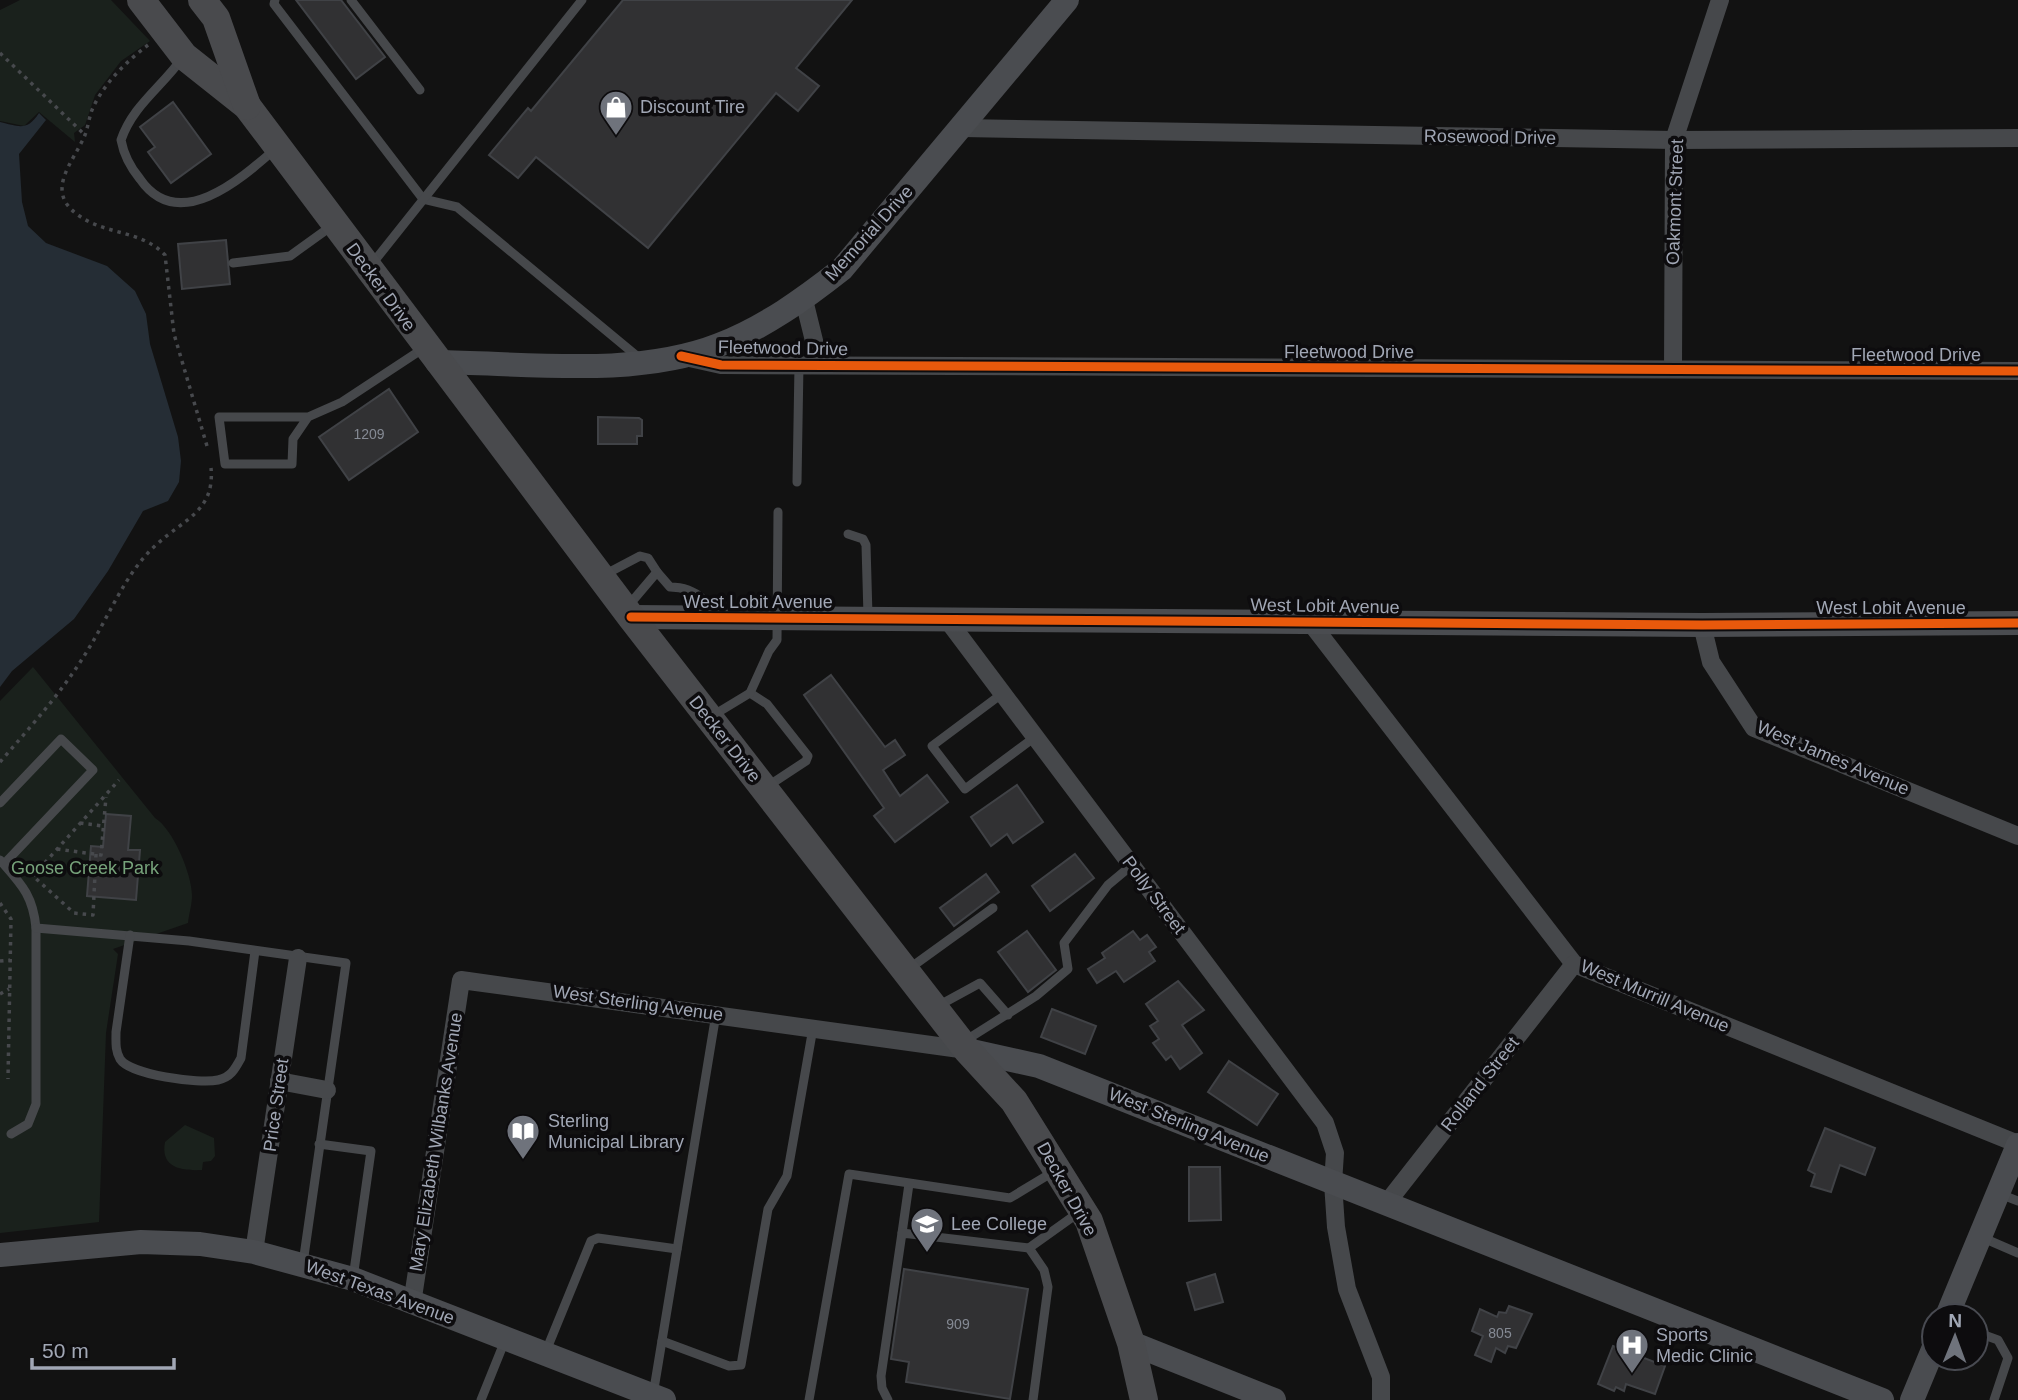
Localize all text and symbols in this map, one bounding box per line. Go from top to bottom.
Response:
shop icon: Discount Tire [597,88,635,137]
place label: Discount Tire [640,97,745,117]
street label: Rosewood Drive [1424,126,1556,148]
street label: Oakmont Street [1663,139,1687,265]
street label: Memorial Drive [821,181,917,285]
street label: Decker Drive [342,239,420,335]
street label: Fleetwood Drive [718,337,848,359]
street label: Fleetwood Drive [1284,342,1414,362]
street label: Fleetwood Drive [1851,345,1981,365]
house number: 1209 [353,426,385,442]
street label: West Lobit Avenue [683,592,833,612]
street label: West Lobit Avenue [1250,595,1400,617]
street label: West Lobit Avenue [1816,598,1966,618]
street label: Decker Drive [685,692,765,786]
street label: West James Avenue [1754,717,1912,799]
street label: Polly Street [1118,852,1190,938]
park label: Goose Creek Park [11,858,160,878]
street label: West Murrill Avenue [1578,956,1732,1036]
street label: West Sterling Avenue [552,981,724,1025]
street label: Mary Elizabeth Wilbanks Avenue [406,1011,466,1273]
street label: Rolland Street [1437,1033,1523,1135]
street label: Price Street [260,1057,292,1153]
street label: West Sterling Avenue [1106,1084,1272,1166]
place label: Sterling Municipal Library [548,1111,684,1152]
library icon: Sterling Municipal Library [504,1112,542,1161]
street label: Decker Drive [1033,1139,1101,1239]
school or university icon: Lee College [908,1205,946,1254]
place label: Lee College [951,1214,1047,1234]
street label: West Texas Avenue [303,1256,457,1328]
north arrow [1920,1302,1990,1372]
text: N [1948,1310,1962,1331]
house number: 909 [946,1316,970,1332]
house number: 805 [1488,1325,1512,1341]
place label: Sports Medic Clinic [1656,1325,1753,1366]
scale bar [32,1326,173,1370]
hospital icon: Sports Medic Clinic [1613,1326,1651,1375]
text: 50 m [42,1339,89,1362]

